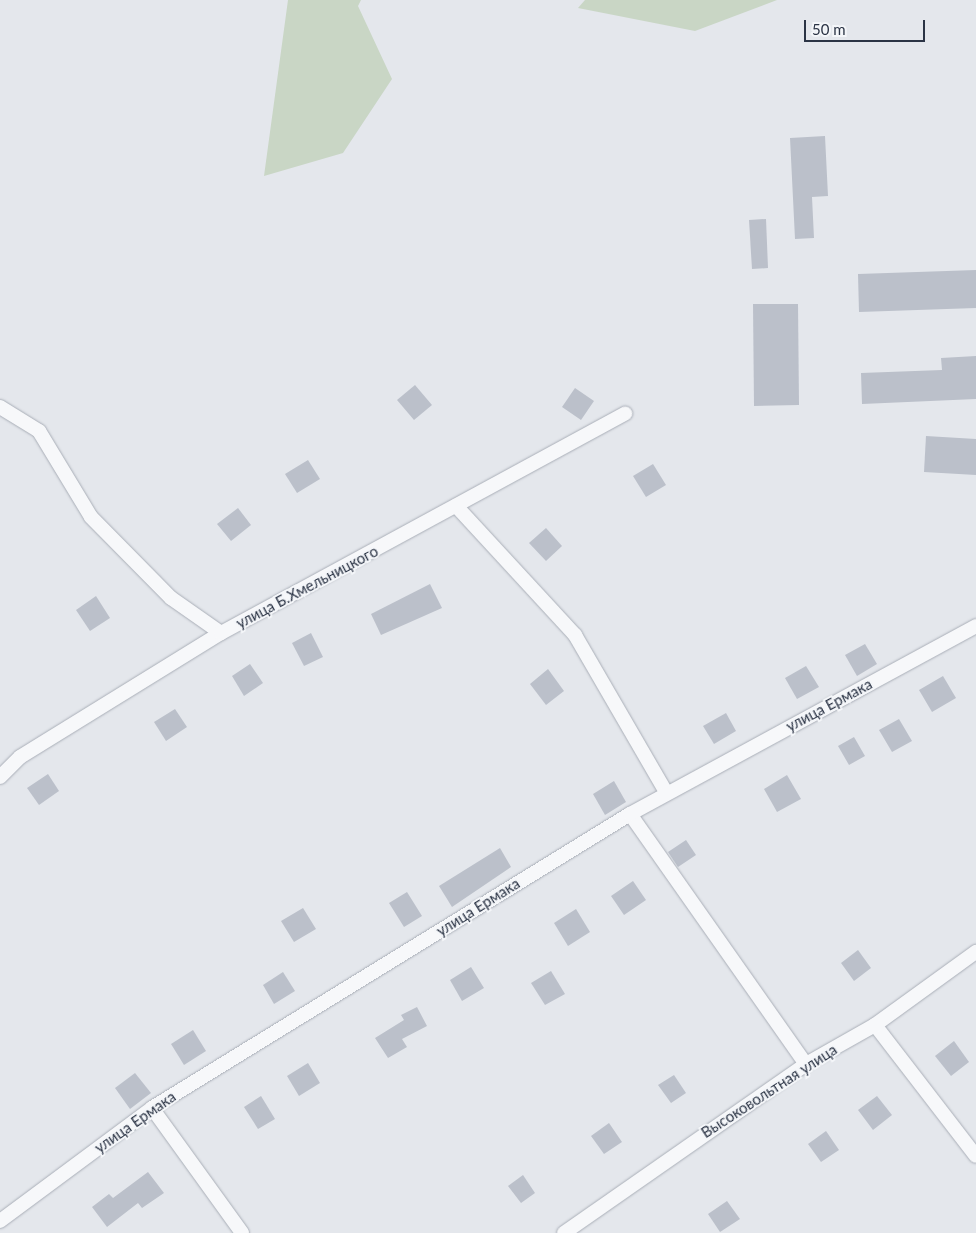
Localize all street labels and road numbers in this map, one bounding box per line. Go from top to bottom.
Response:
street label: улица Б.Хмельницкого [233,542,381,632]
street label: улица Ермака [783,675,875,735]
street label: улица Ермака [433,874,523,940]
street label: Высоковольтная улица [698,1040,840,1142]
street label: улица Ермака [91,1087,179,1157]

